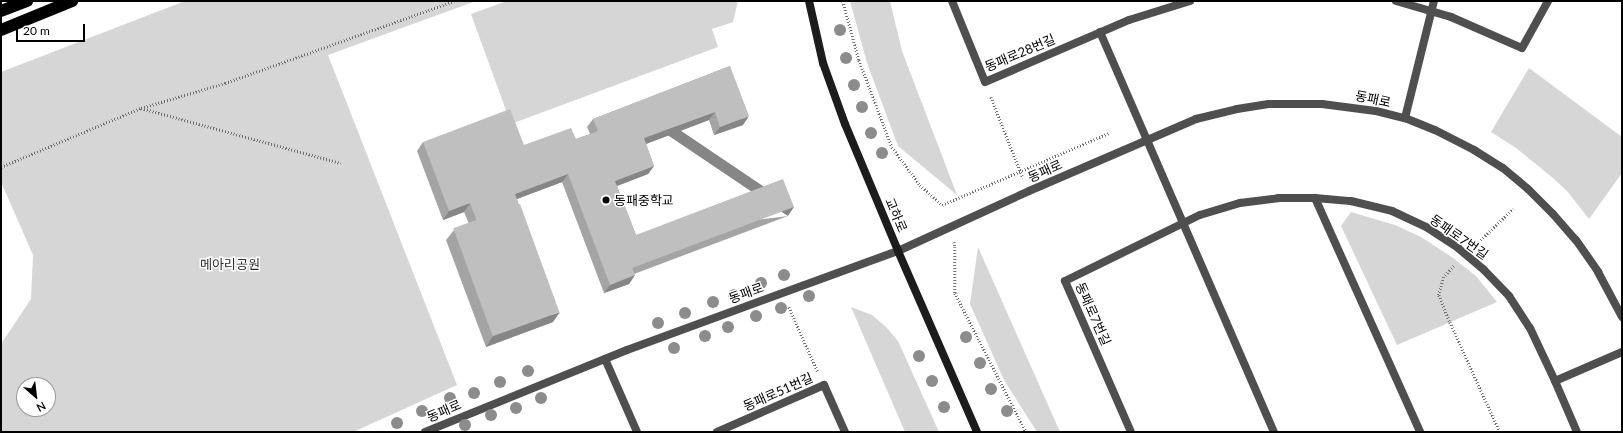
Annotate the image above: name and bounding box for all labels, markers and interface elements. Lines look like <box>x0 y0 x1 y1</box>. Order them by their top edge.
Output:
scale bar <box>18 16 87 42</box>
text: 20 m <box>23 23 50 38</box>
street label: 동패로28번길 <box>982 31 1058 75</box>
street label: 동패로 <box>1354 88 1392 110</box>
street label: 동패로 <box>1025 157 1065 185</box>
place label: 동패중학교 <box>614 192 674 208</box>
marker: 동패중학교 <box>601 195 611 205</box>
street label: 교하로 <box>882 195 910 235</box>
street label: 동패로7번길 <box>1427 211 1491 263</box>
park label: 메아리공원 <box>200 256 260 272</box>
street label: 동패로 <box>726 280 766 306</box>
street label: 동패로7번길 <box>1072 280 1114 348</box>
street label: 동패로51번길 <box>741 370 815 414</box>
north arrow <box>16 377 56 417</box>
street label: 동패로 <box>424 397 464 425</box>
text: N <box>35 399 48 415</box>

